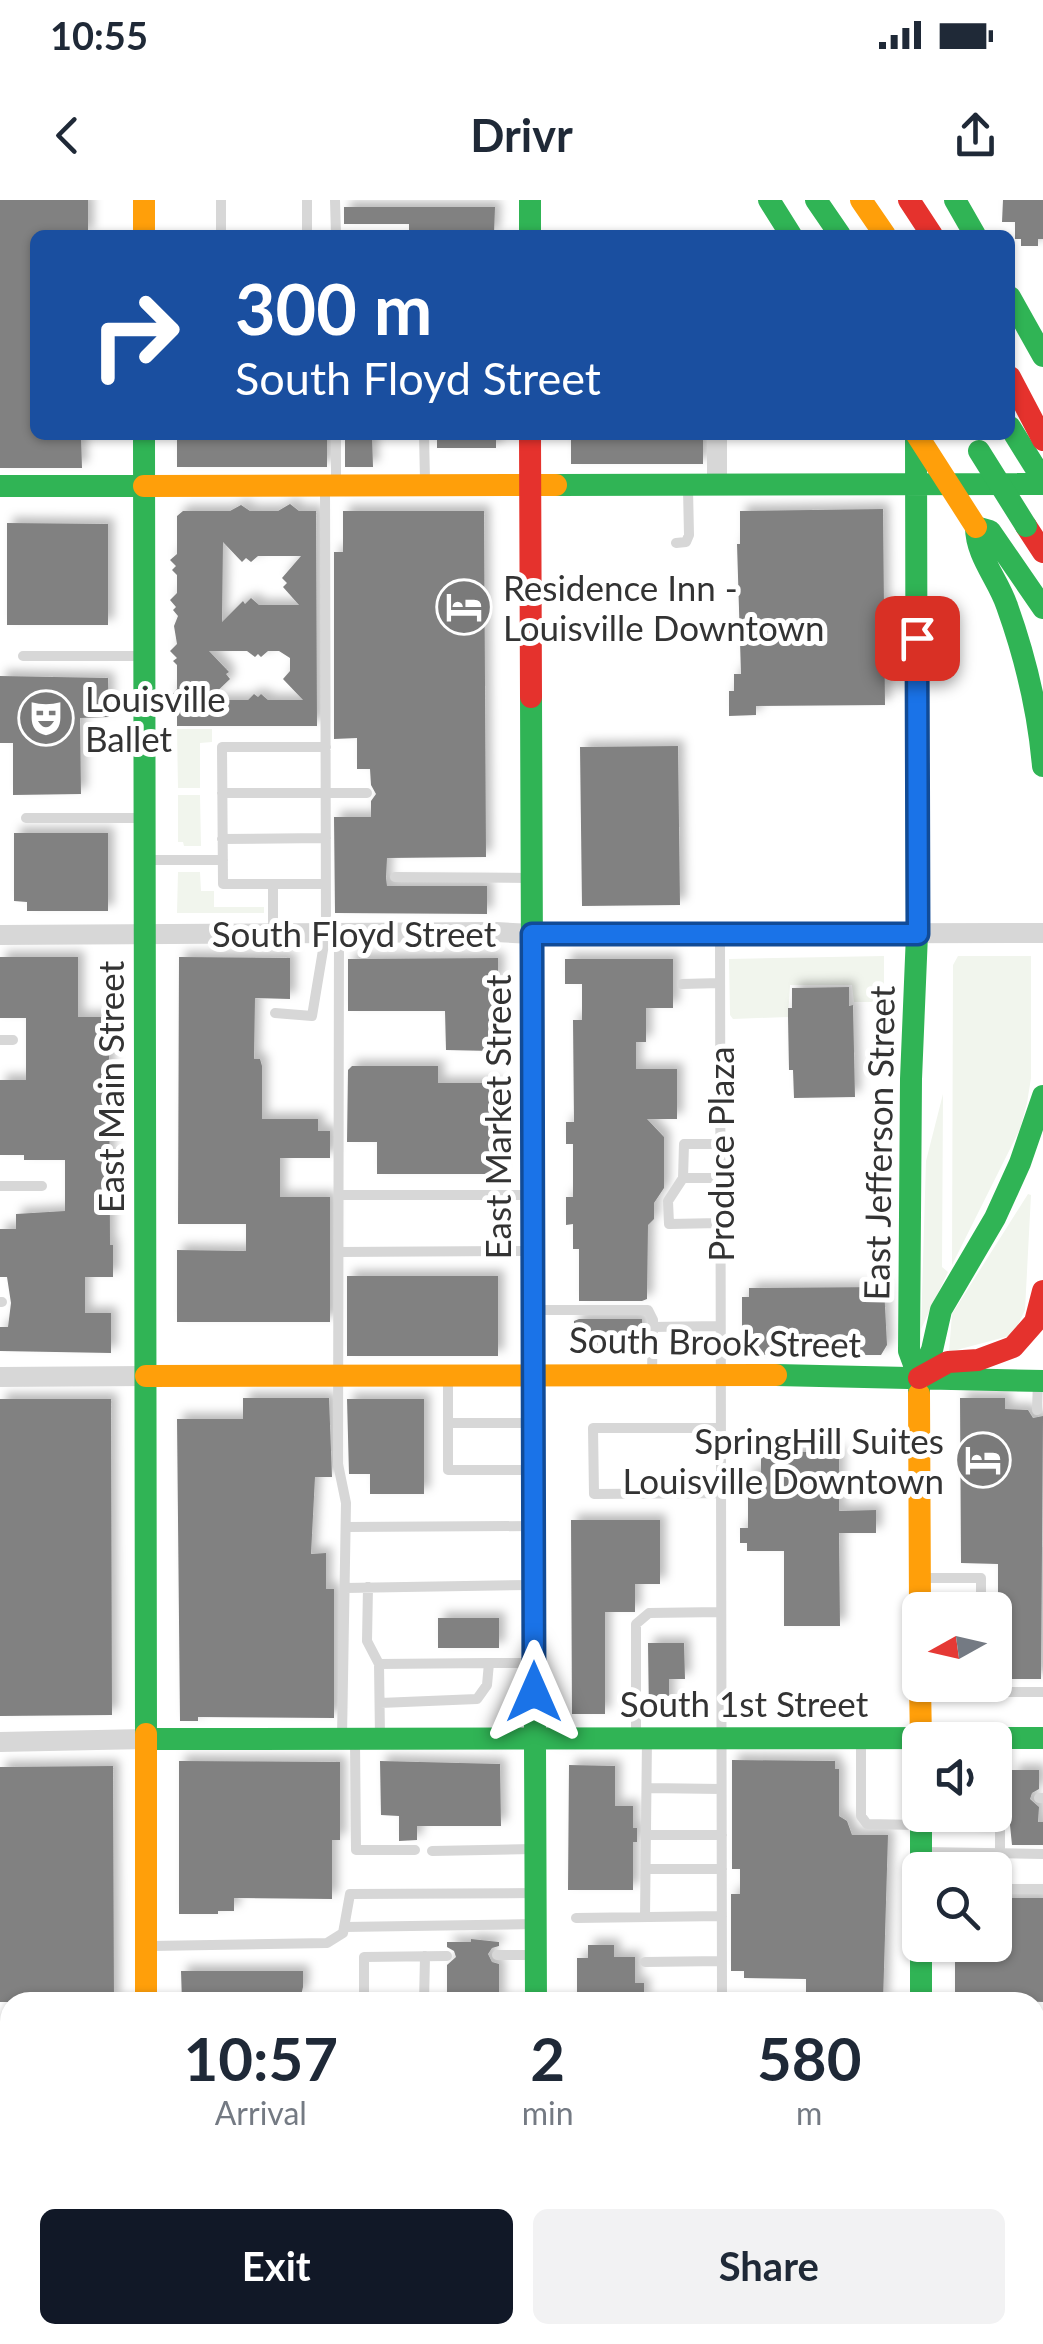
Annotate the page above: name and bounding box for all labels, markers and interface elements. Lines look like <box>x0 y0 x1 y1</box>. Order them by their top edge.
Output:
text: 10:55 <box>50 12 148 58</box>
icon: back <box>40 108 95 163</box>
text: Drivr <box>470 108 573 162</box>
icon: share <box>948 108 1003 163</box>
text: 300 m <box>235 266 432 350</box>
icon: right <box>70 270 200 400</box>
text: South Floyd Street <box>235 351 601 405</box>
place label: Residence Inn - Louisville Downtown <box>503 566 825 648</box>
hotel icon: Residence Inn - Louisville Downtown <box>434 577 494 637</box>
pin <box>875 596 960 681</box>
icon: arrive <box>890 611 945 666</box>
place label: Louisville Ballet <box>85 677 226 759</box>
theatre icon: Louisville Ballet <box>16 688 76 748</box>
street label: South Floyd Street <box>212 912 497 954</box>
street label: East Main Street <box>89 960 131 1213</box>
street label: East Market Street <box>476 974 518 1259</box>
street label: East Jefferson Street <box>854 985 902 1301</box>
street label: Produce Plaza <box>699 1046 741 1262</box>
street label: South Brook Street <box>569 1317 862 1365</box>
place label: SpringHill Suites Louisville Downtown <box>622 1419 944 1501</box>
hotel icon: SpringHill Suites Louisville Downtown <box>953 1430 1013 1490</box>
north arrow <box>902 1592 1012 1702</box>
map controls <box>902 1592 1012 1962</box>
position arrow <box>482 1640 586 1744</box>
street label: South 1st Street <box>620 1682 869 1724</box>
button: sound <box>902 1722 1012 1832</box>
button: search <box>902 1852 1012 1962</box>
text: 10:57 <box>184 2022 338 2094</box>
text: 2 <box>530 2022 565 2094</box>
text: 580 <box>757 2022 861 2094</box>
text: Arrival <box>215 2093 307 2132</box>
text: min <box>522 2093 574 2132</box>
text: m <box>796 2093 822 2132</box>
button: Exit <box>40 2209 513 2324</box>
button: Share <box>533 2209 1005 2324</box>

